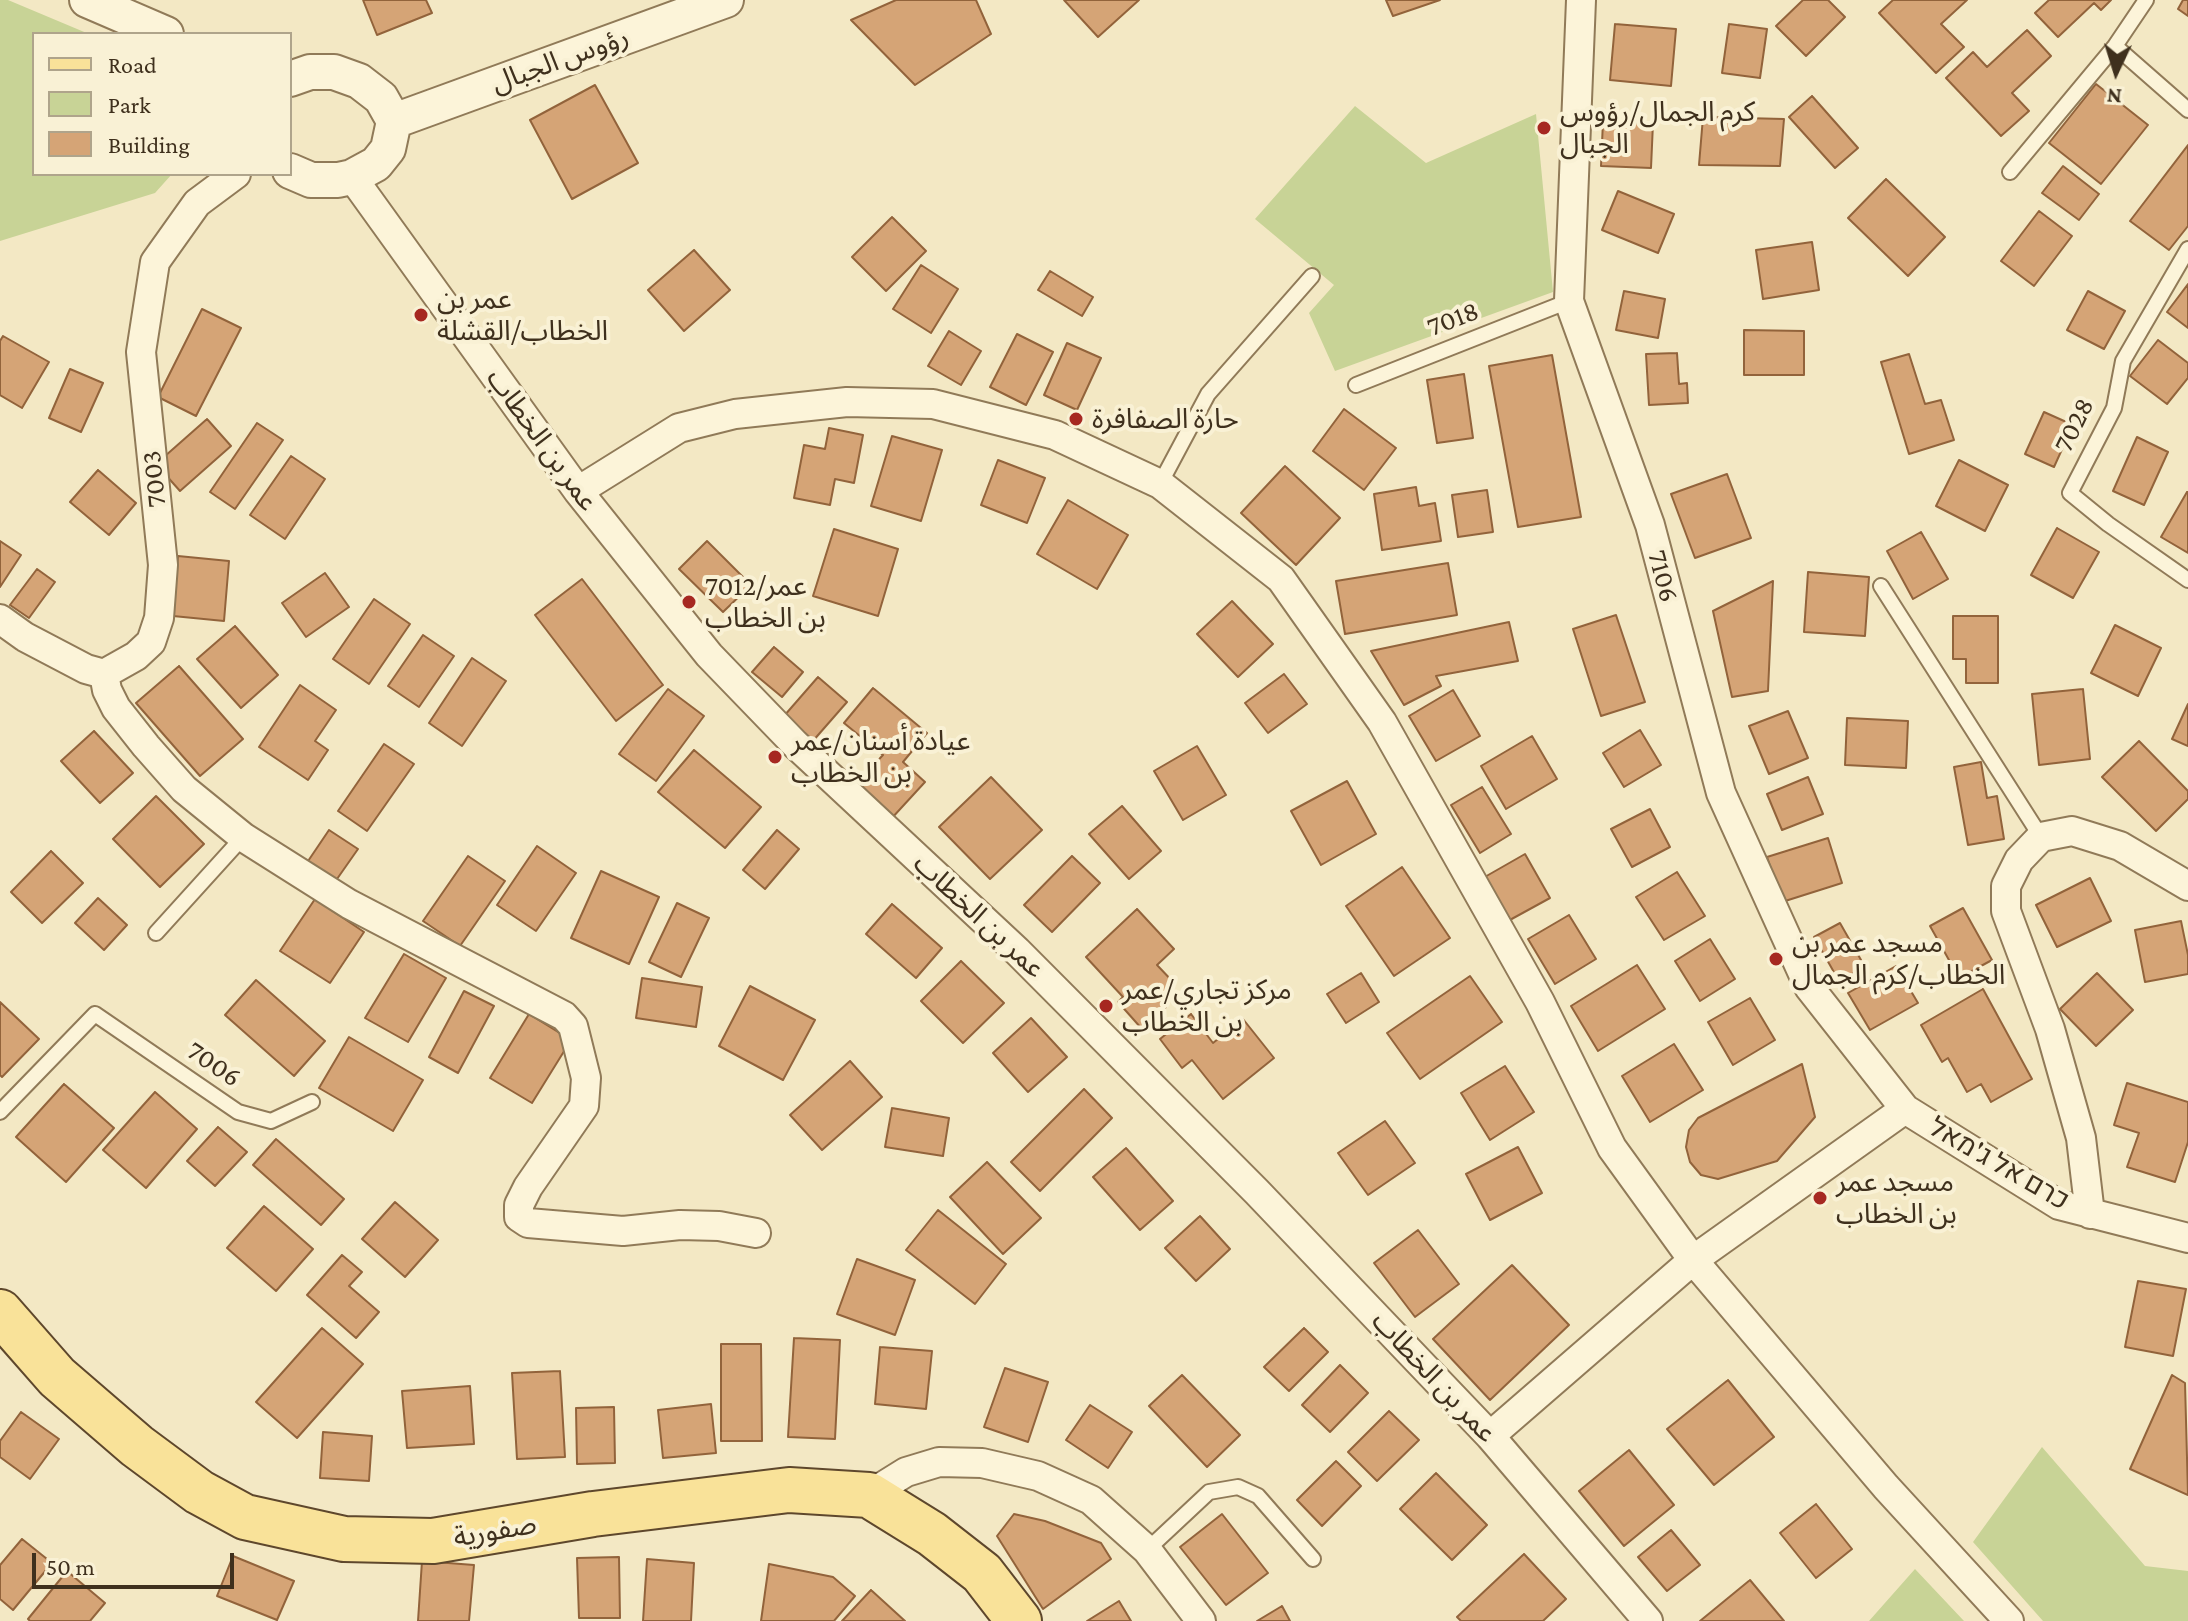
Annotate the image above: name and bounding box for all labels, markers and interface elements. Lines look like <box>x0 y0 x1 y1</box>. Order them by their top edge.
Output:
street label: رؤوس الجبال <box>487 20 633 100</box>
legend <box>32 32 292 176</box>
north arrow <box>2076 32 2156 112</box>
text: Road <box>108 51 157 78</box>
text: N <box>2106 83 2123 109</box>
text: Park <box>108 91 151 118</box>
place label: كرم الجمال/رؤوس الجبال <box>1560 95 1755 161</box>
marker: كرم الجمال/رؤوس الجبال <box>1535 119 1553 137</box>
text: Building <box>108 131 190 158</box>
place label: عمر بن الخطاب/القشلة <box>437 282 608 348</box>
street label: 7018 <box>1422 294 1484 344</box>
marker: عمر بن الخطاب/القشلة <box>412 306 430 324</box>
street label: عمر بن الخطاب <box>479 362 605 518</box>
street label: 7028 <box>2047 392 2101 458</box>
place label: حارة الصفافرة <box>1092 402 1239 436</box>
marker: حارة الصفافرة <box>1067 410 1085 428</box>
street label: 7003 <box>134 449 174 509</box>
street label: 7106 <box>1640 546 1686 606</box>
place label: 7012/عمر بن الخطاب <box>705 569 826 635</box>
marker: 7012/عمر بن الخطاب <box>680 593 698 611</box>
place label: عيادة أسنان/عمر بن الخطاب <box>791 724 970 790</box>
marker: عيادة أسنان/عمر بن الخطاب <box>766 748 784 766</box>
street label: عمر بن الخطاب <box>906 847 1052 985</box>
place label: مسجد عمر بن الخطاب/كرم الجمال <box>1792 926 2005 992</box>
marker: مسجد عمر بن الخطاب/كرم الجمال <box>1767 950 1785 968</box>
place label: مركز تجاري/عمر بن الخطاب <box>1122 973 1292 1039</box>
marker: مركز تجاري/عمر بن الخطاب <box>1097 997 1115 1015</box>
street label: 7006 <box>180 1034 248 1094</box>
street label: כרם אל ג'מאל <box>1923 1110 2075 1218</box>
place label: مسجد عمر بن الخطاب <box>1836 1165 1957 1231</box>
marker: مسجد عمر بن الخطاب <box>1811 1189 1829 1207</box>
street label: عمر بن الخطاب <box>1365 1304 1503 1450</box>
street label: صفورية <box>451 1507 539 1555</box>
scale bar <box>36 1537 238 1587</box>
text: 50 m <box>46 1553 95 1580</box>

